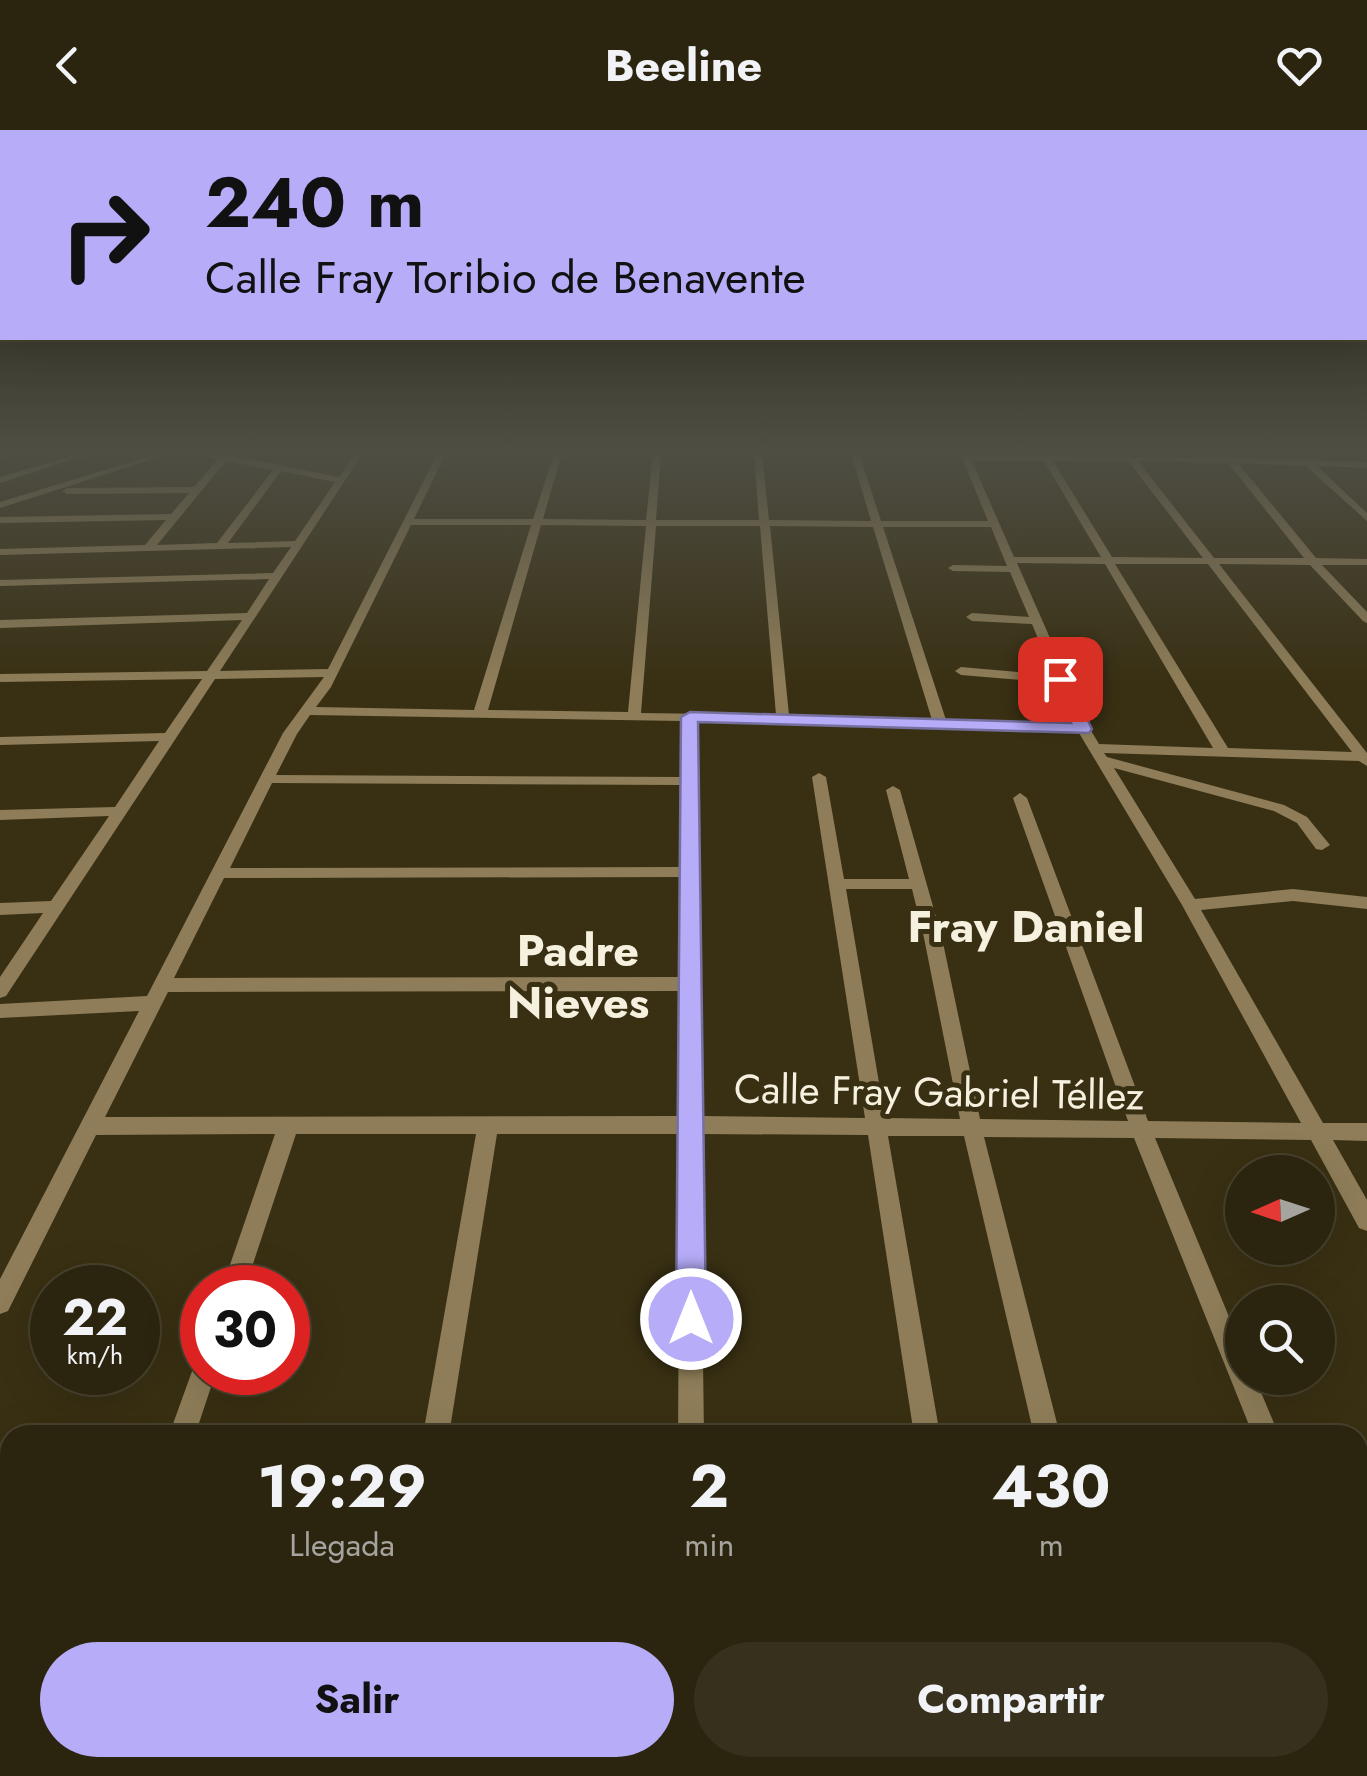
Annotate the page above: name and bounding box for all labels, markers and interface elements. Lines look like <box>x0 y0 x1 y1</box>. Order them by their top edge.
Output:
text: Beeline <box>605 33 762 98</box>
icon: back <box>40 38 95 93</box>
icon: heart <box>1272 38 1327 93</box>
text: 240 m <box>205 152 425 253</box>
icon: right <box>40 170 170 300</box>
text: Calle Fray Toribio de Benavente <box>205 245 806 310</box>
pin <box>1018 637 1103 722</box>
icon: arrive <box>1033 652 1088 707</box>
district label: Fray Daniel <box>908 894 1144 959</box>
district label: Padre Nieves <box>507 918 649 1035</box>
street label: Calle Fray Gabriel Téllez <box>733 1059 1145 1125</box>
north arrow <box>1225 1155 1335 1265</box>
map controls <box>1225 1155 1335 1395</box>
speed limit sign: 30 <box>180 1265 310 1395</box>
position arrow <box>639 1267 743 1371</box>
text: 22 <box>62 1281 128 1354</box>
button: search <box>1225 1285 1335 1395</box>
text: km/h <box>67 1337 123 1373</box>
text: 19:29 <box>257 1443 427 1530</box>
text: 2 <box>690 1443 729 1530</box>
text: 430 <box>992 1443 1111 1530</box>
text: Llegada <box>289 1522 395 1568</box>
text: min <box>684 1522 734 1568</box>
text: m <box>1039 1522 1064 1568</box>
button: Salir <box>40 1642 674 1757</box>
button: Compartir <box>694 1642 1328 1757</box>

